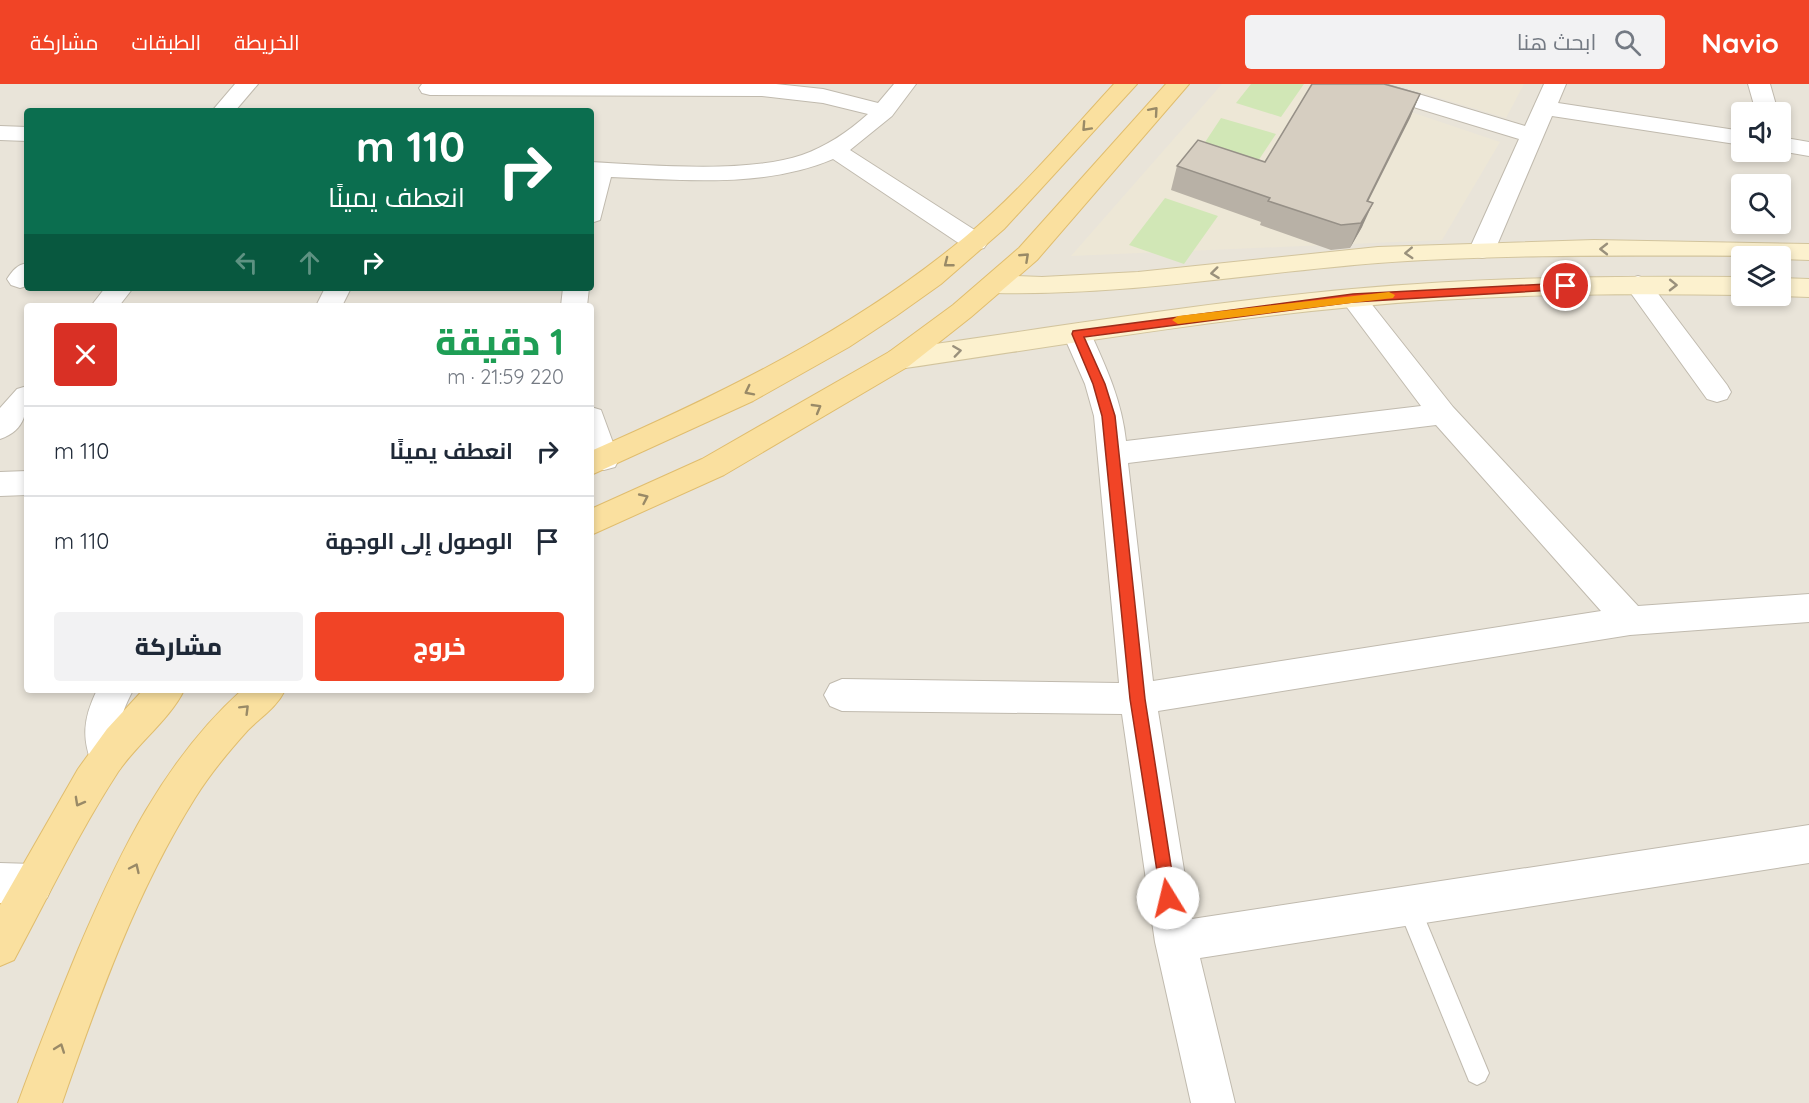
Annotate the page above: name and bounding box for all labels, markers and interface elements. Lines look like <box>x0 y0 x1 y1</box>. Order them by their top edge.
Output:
search box <box>1245 15 1665 69</box>
text: Navio <box>1701 25 1779 60</box>
icon: search <box>1611 26 1644 59</box>
text: ابحث هنا <box>1517 28 1596 56</box>
text: مشاركة <box>30 29 99 55</box>
text: الطبقات <box>132 29 201 55</box>
text: الخريطة <box>234 29 300 55</box>
map controls <box>1731 102 1791 306</box>
button: sound <box>1731 102 1791 162</box>
one-way arrow <box>1147 107 1158 118</box>
one-way arrow <box>1083 119 1094 130</box>
text: 110 m <box>356 120 465 173</box>
icon: right <box>486 132 564 210</box>
button: search <box>1731 174 1791 234</box>
text: انعطف يمينًا <box>328 180 465 214</box>
one-way arrow <box>1599 243 1608 255</box>
icon: left <box>230 246 263 279</box>
icon: ahead <box>293 246 326 279</box>
icon: right <box>356 246 389 279</box>
button: layers <box>1731 246 1791 306</box>
one-way arrow <box>1404 247 1413 260</box>
one-way arrow <box>1017 253 1028 264</box>
one-way arrow <box>943 256 954 267</box>
pin <box>1540 260 1591 311</box>
one-way arrow <box>1210 266 1219 279</box>
icon: arrive <box>1549 269 1582 302</box>
one-way arrow <box>1668 279 1677 291</box>
text: 1 دقيقة <box>435 319 564 364</box>
button: close <box>54 323 117 386</box>
one-way arrow <box>952 345 961 358</box>
text: 220 m · 21:59 <box>447 364 564 389</box>
one-way arrow <box>744 384 755 395</box>
one-way arrow <box>811 404 821 416</box>
icon: right <box>531 435 564 468</box>
text: 110 m <box>54 437 109 465</box>
text: انعطف يمينًا <box>390 437 513 465</box>
one-way arrow <box>638 494 649 506</box>
icon: arrive <box>531 525 564 558</box>
text: 110 m <box>54 527 109 555</box>
text: الوصول إلى الوجهة <box>325 527 513 555</box>
button: مشاركة <box>54 612 303 681</box>
button: خروج <box>315 612 564 681</box>
one-way arrow <box>238 706 249 717</box>
one-way arrow <box>75 796 86 806</box>
one-way arrow <box>127 864 139 875</box>
position arrow <box>1136 866 1200 930</box>
one-way arrow <box>53 1043 65 1054</box>

